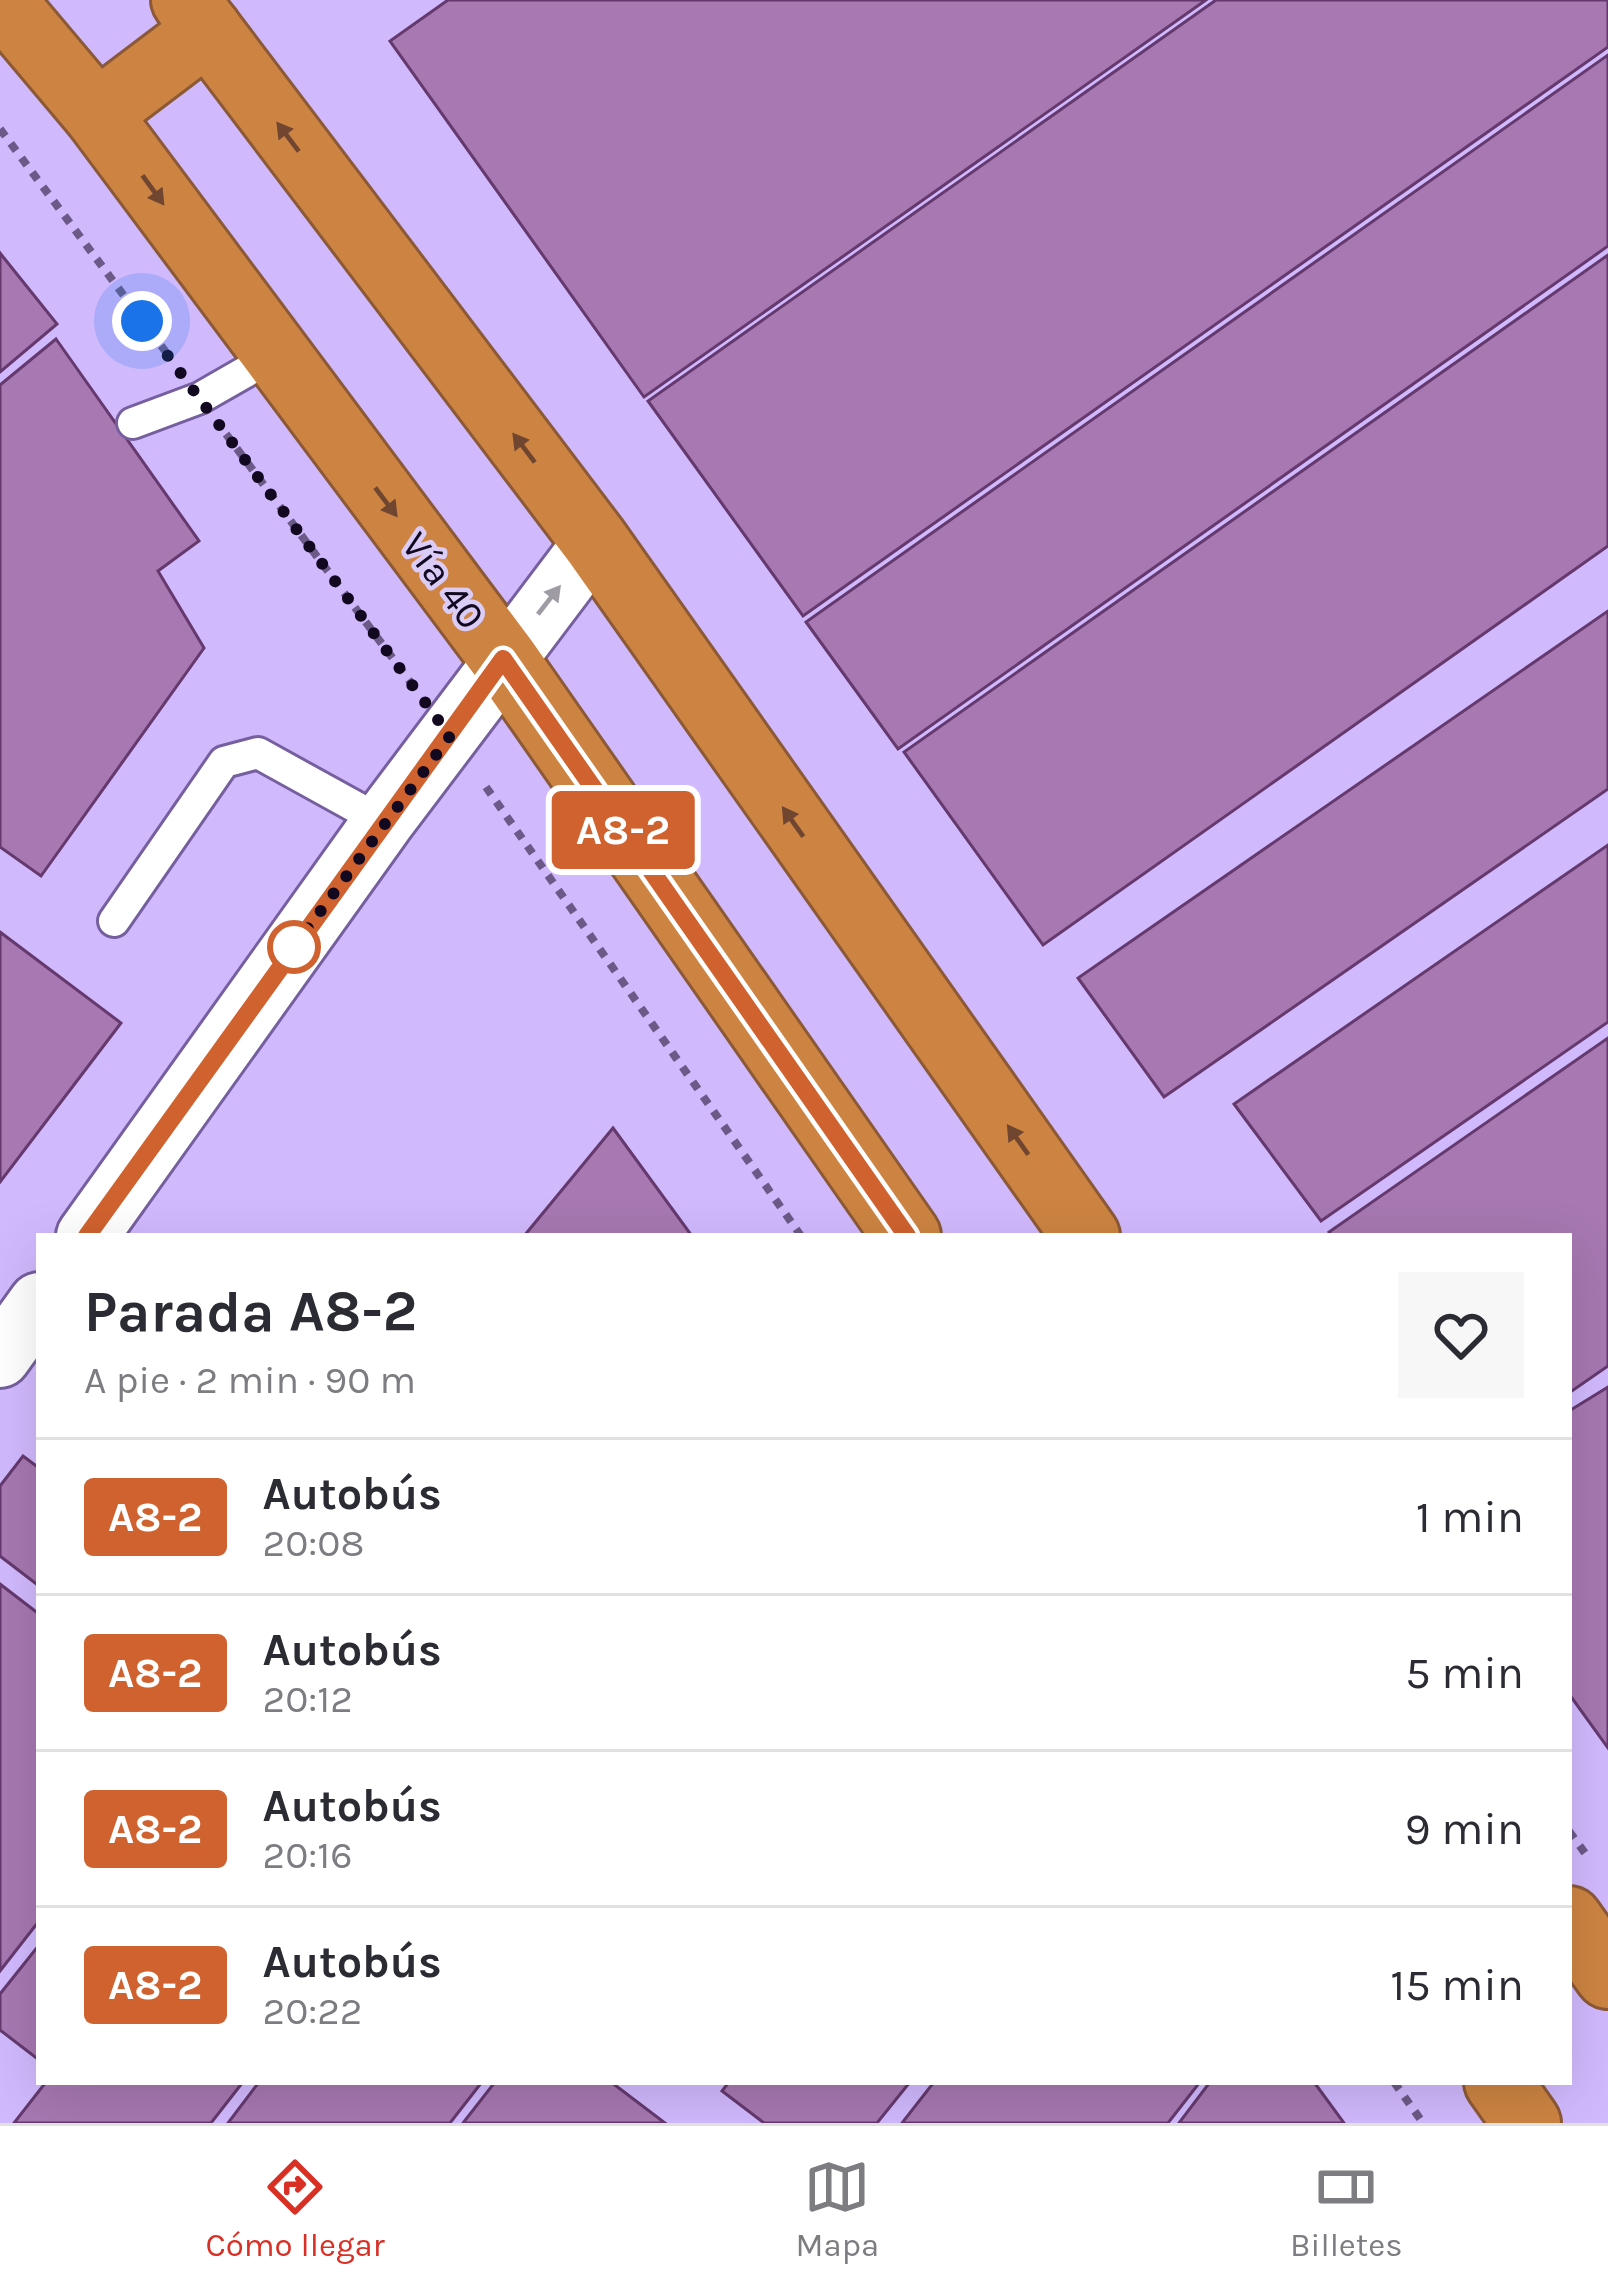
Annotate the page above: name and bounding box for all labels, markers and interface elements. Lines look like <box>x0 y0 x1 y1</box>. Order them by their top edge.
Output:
one-way arrow <box>277 122 301 153</box>
one-way arrow <box>140 174 164 205</box>
your location <box>112 291 172 351</box>
one-way arrow <box>512 432 537 464</box>
one-way arrow <box>373 486 397 518</box>
street label: Vía 40 <box>392 523 494 638</box>
one-way arrow <box>536 584 561 616</box>
line badge: A8-2 <box>539 791 707 869</box>
text: A8-2 <box>576 805 670 855</box>
one-way arrow <box>782 806 805 838</box>
unlabelled marker <box>269 922 319 972</box>
one-way arrow <box>1007 1124 1030 1157</box>
button: heart <box>1398 1272 1524 1398</box>
text: Parada A8-2 <box>84 1279 417 1345</box>
text: A pie · 2 min · 90 m <box>84 1357 416 1403</box>
text: Autobús <box>263 1468 442 1520</box>
text: 1 min <box>1416 1491 1524 1543</box>
text: A8-2 <box>108 1492 203 1542</box>
text: 20:08 <box>263 1520 364 1566</box>
text: Autobús <box>263 1624 442 1676</box>
text: 5 min <box>1405 1647 1524 1699</box>
text: A8-2 <box>108 1648 203 1698</box>
text: 20:12 <box>263 1676 353 1722</box>
text: Autobús <box>263 1780 442 1832</box>
text: 9 min <box>1405 1803 1524 1855</box>
text: A8-2 <box>108 1804 203 1854</box>
text: 20:16 <box>263 1832 353 1878</box>
text: Autobús <box>263 1936 442 1988</box>
text: 15 min <box>1390 1959 1524 2011</box>
text: A8-2 <box>108 1960 203 2010</box>
text: 20:22 <box>263 1988 362 2034</box>
tab: Cómo llegar <box>205 2154 385 2264</box>
tab: Mapa <box>796 2154 879 2264</box>
tab: Billetes <box>1290 2154 1403 2264</box>

